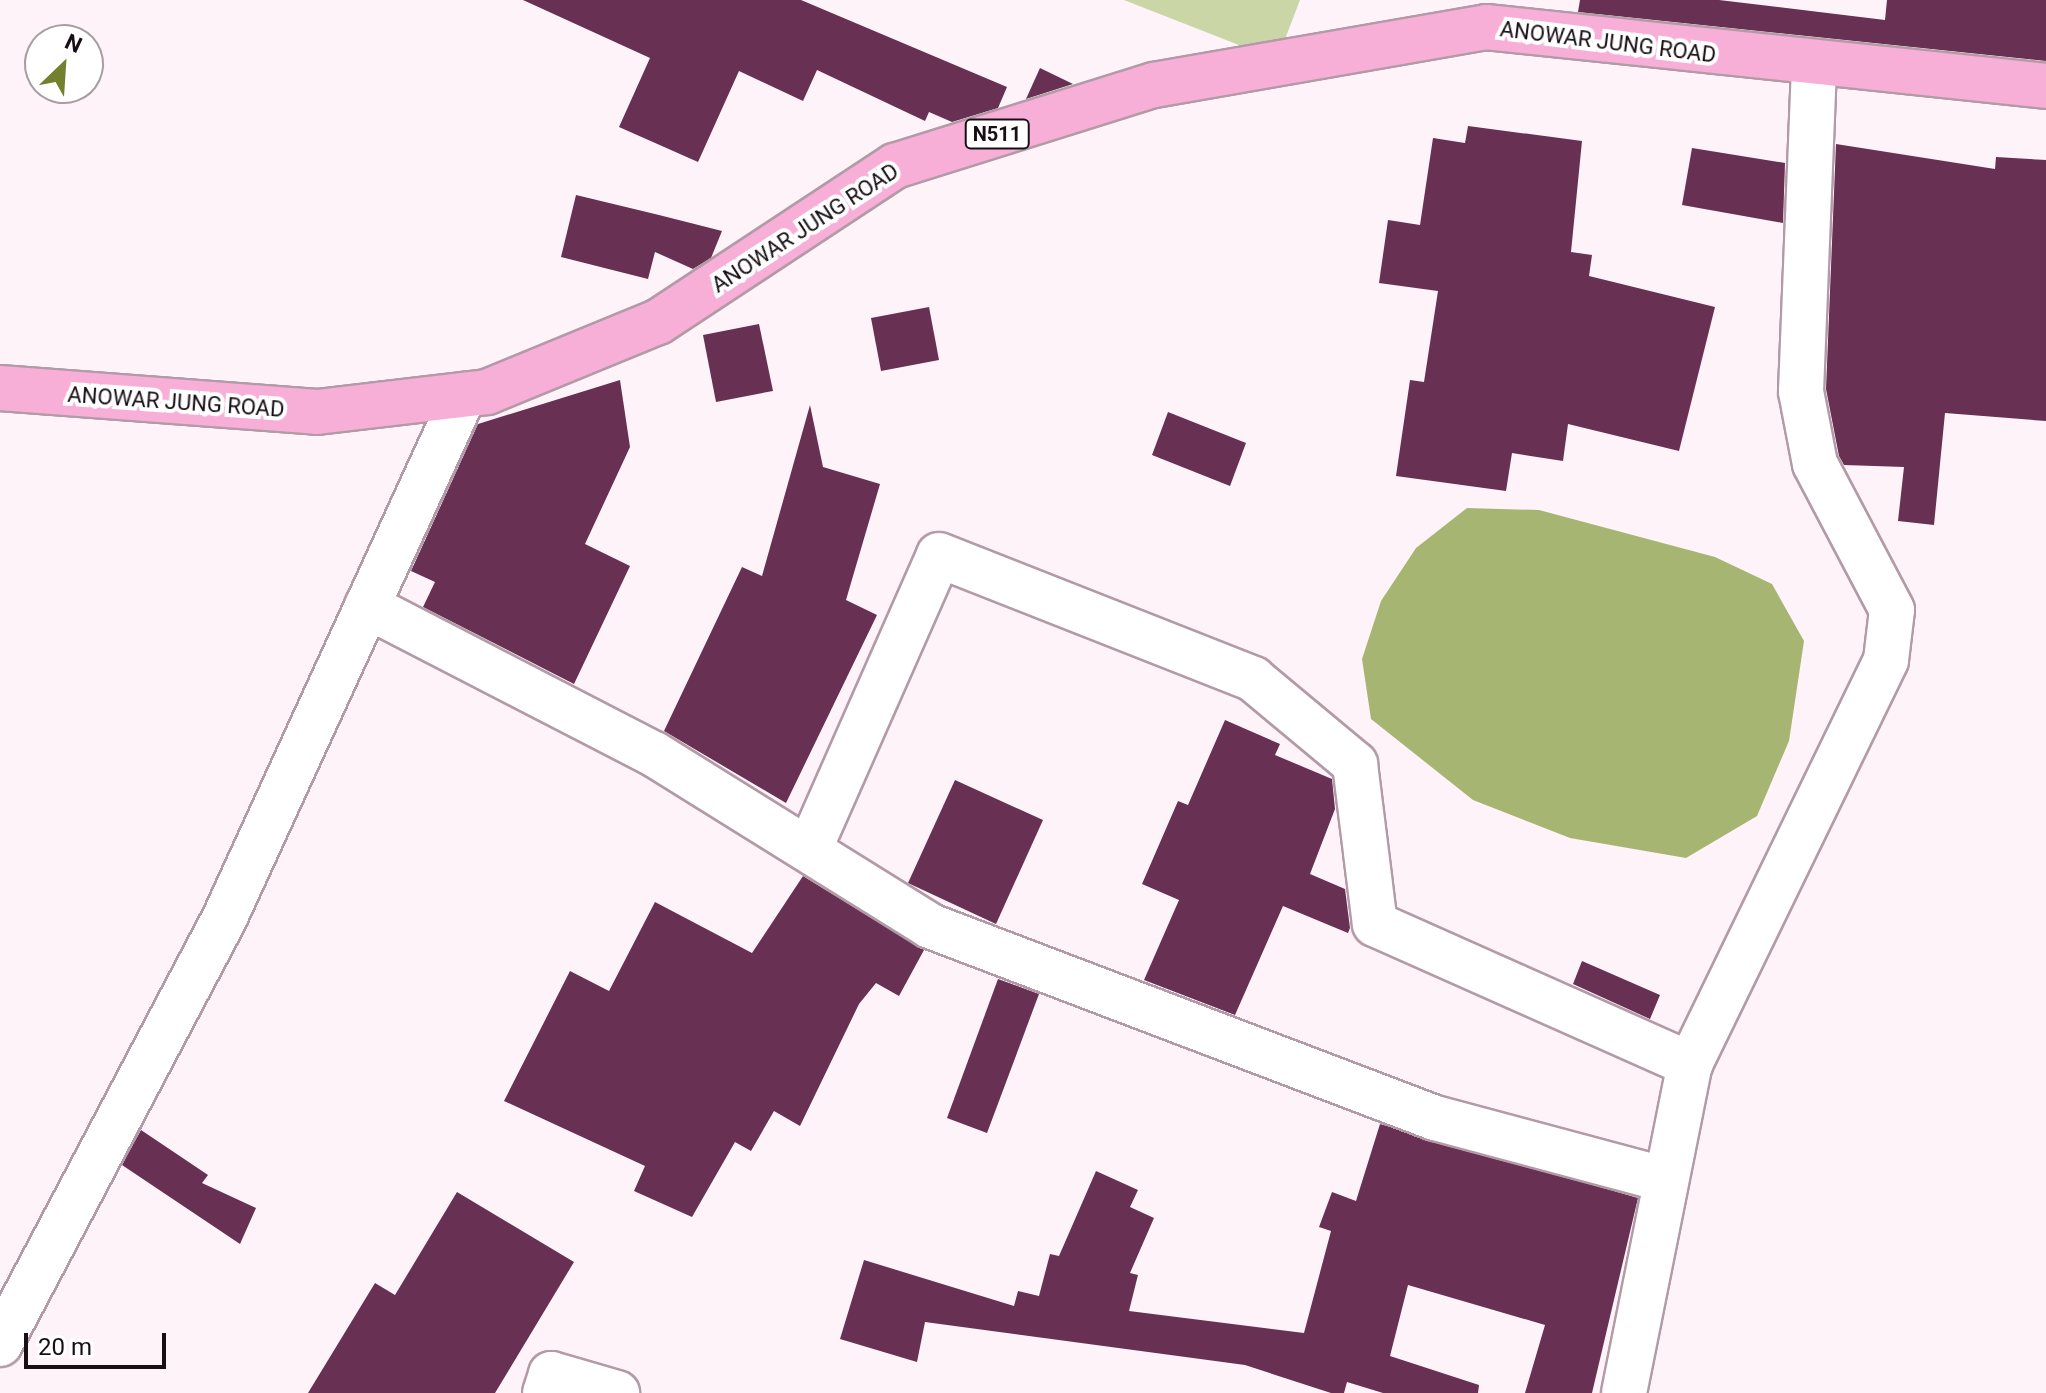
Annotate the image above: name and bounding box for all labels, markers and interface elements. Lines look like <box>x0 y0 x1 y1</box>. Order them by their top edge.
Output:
street label: ANOWAR JUNG ROAD <box>1499 16 1717 68</box>
north arrow <box>24 24 104 104</box>
text: N <box>61 29 86 58</box>
road number: N511 <box>963 118 1031 150</box>
street label: ANOWAR JUNG ROAD <box>707 158 903 298</box>
street label: ANOWAR JUNG ROAD <box>67 381 285 423</box>
scale bar <box>28 1317 170 1367</box>
text: 20 m <box>38 1333 92 1361</box>

